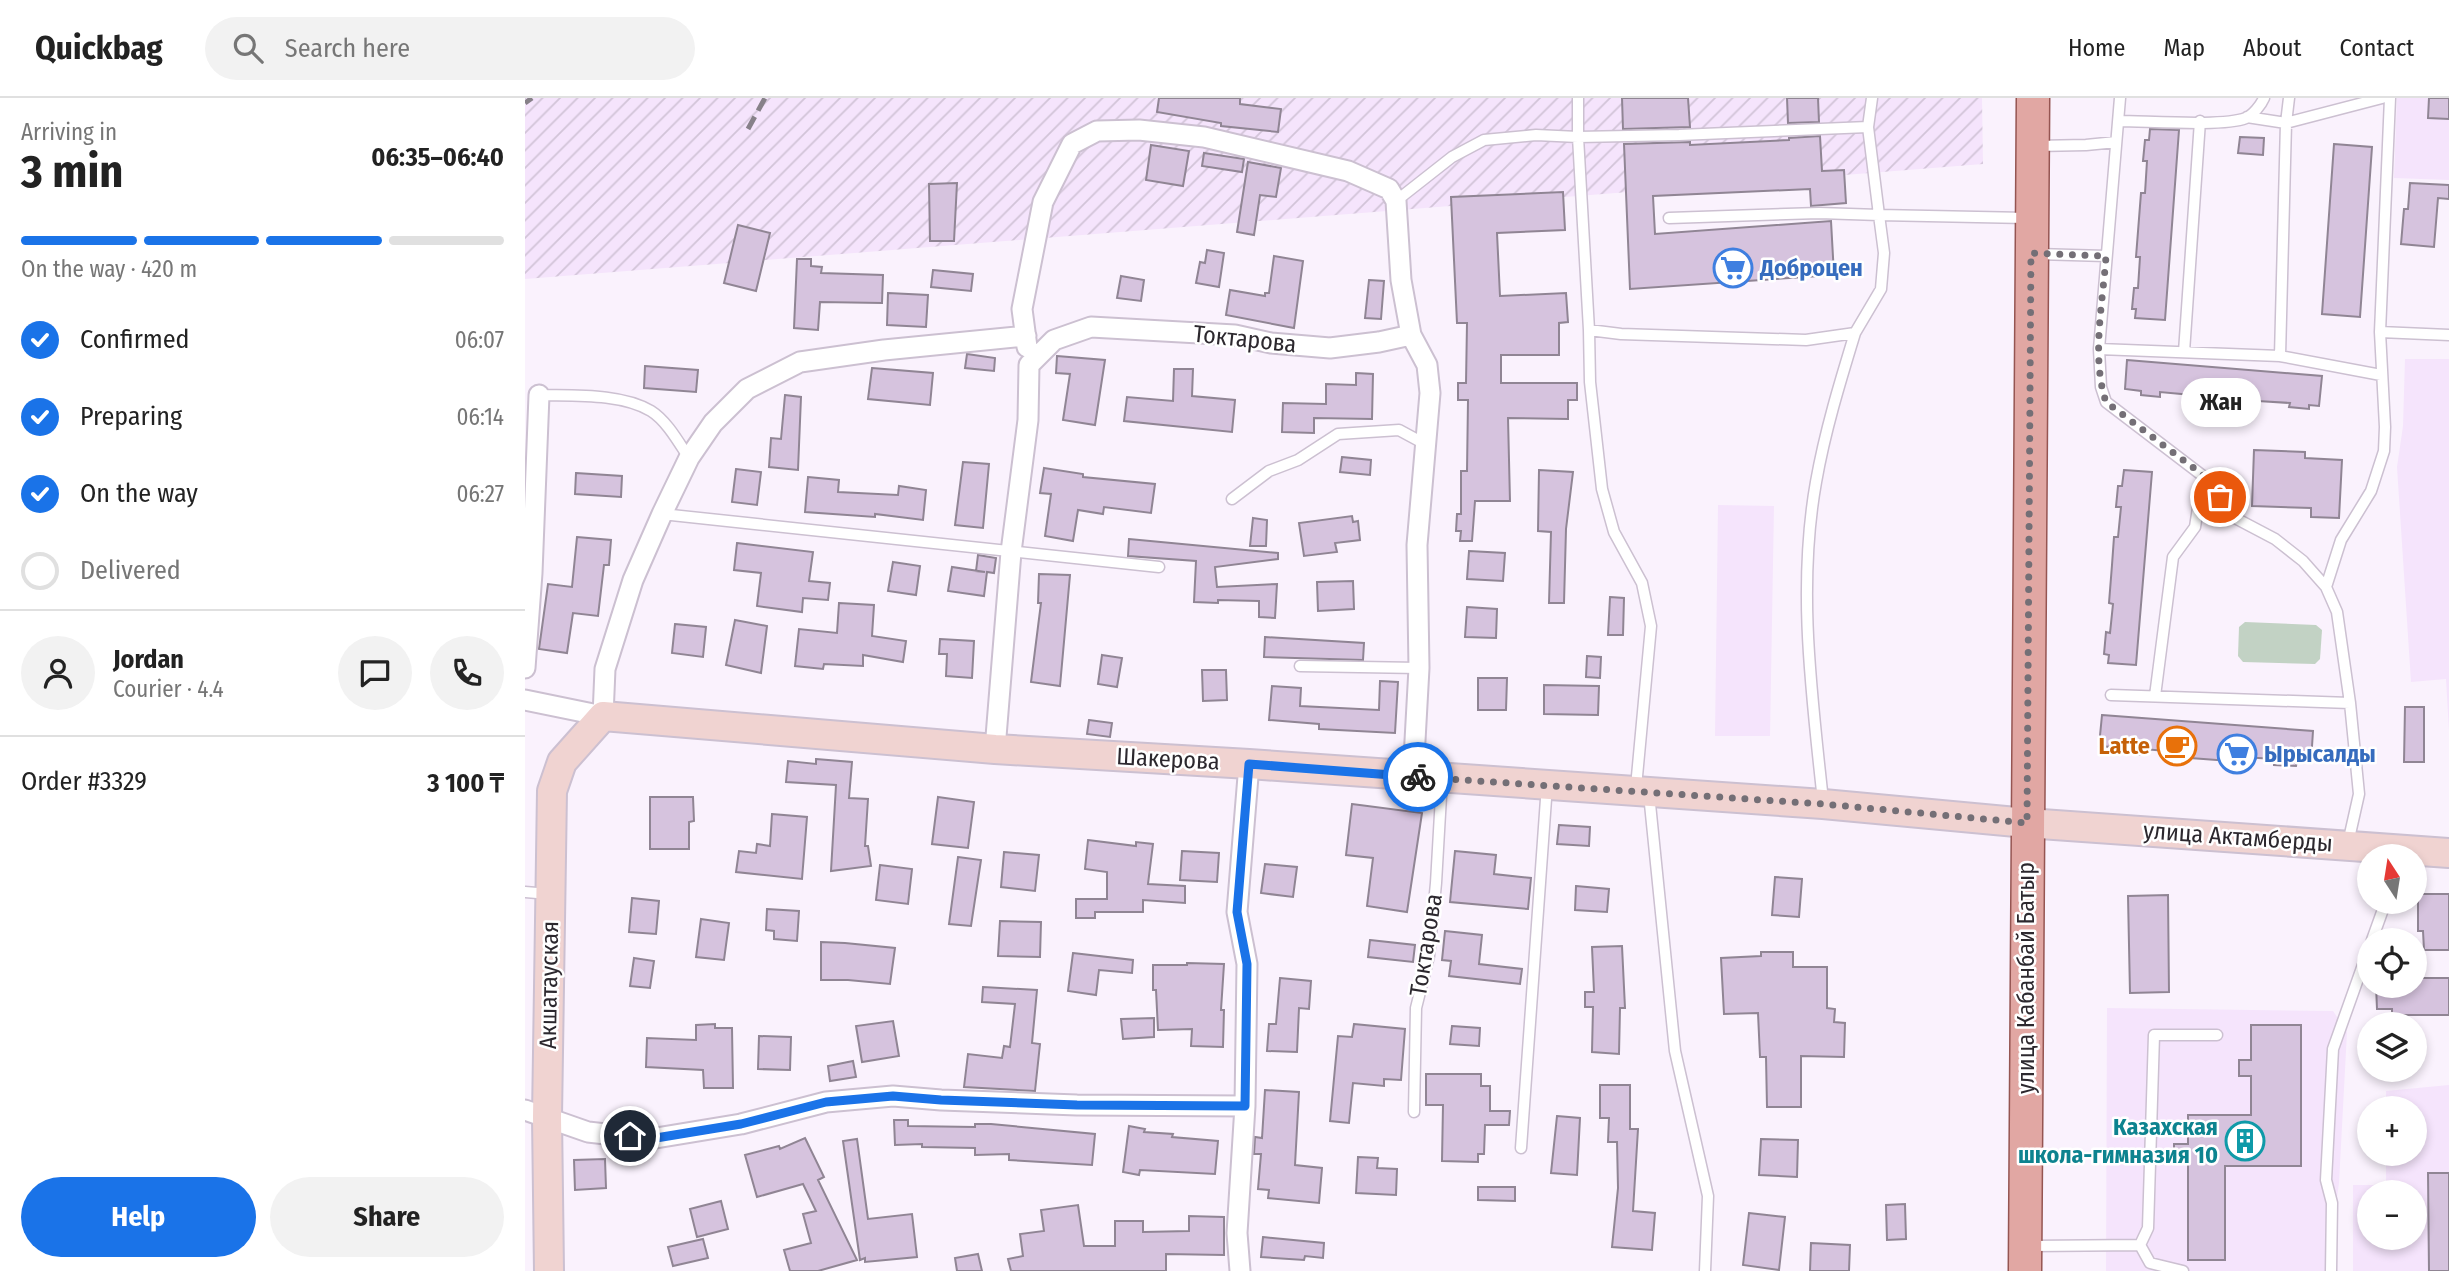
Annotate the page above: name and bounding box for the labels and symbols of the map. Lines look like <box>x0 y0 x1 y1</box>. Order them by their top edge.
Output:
supermarket icon: Доброцен <box>1712 247 1754 289</box>
place label: Доброцен <box>1759 254 1863 282</box>
street label: Токтарова <box>1192 320 1298 358</box>
callout: Жан <box>2180 378 2260 427</box>
pin <box>2190 467 2250 527</box>
cafe icon: Latte <box>2156 725 2198 767</box>
place label: Latte <box>2098 732 2150 760</box>
supermarket icon: Ырысалды <box>2216 733 2258 775</box>
place label: Ырысалды <box>2264 740 2376 768</box>
street label: Шакерова <box>1116 742 1220 776</box>
courier <box>1383 742 1453 812</box>
street label: улица Актамберды <box>2142 816 2334 858</box>
north arrow <box>2357 844 2427 914</box>
street label: улица Кабанбай Батыр <box>2012 862 2040 1094</box>
street label: Токтарова <box>1404 892 1448 998</box>
street label: Акшатауская <box>534 921 564 1049</box>
pin <box>600 1106 660 1166</box>
place label: Казахская школа-гимназия 10 <box>2018 1113 2218 1169</box>
building icon: Казахская школа-гимназия 10 <box>2224 1120 2266 1162</box>

